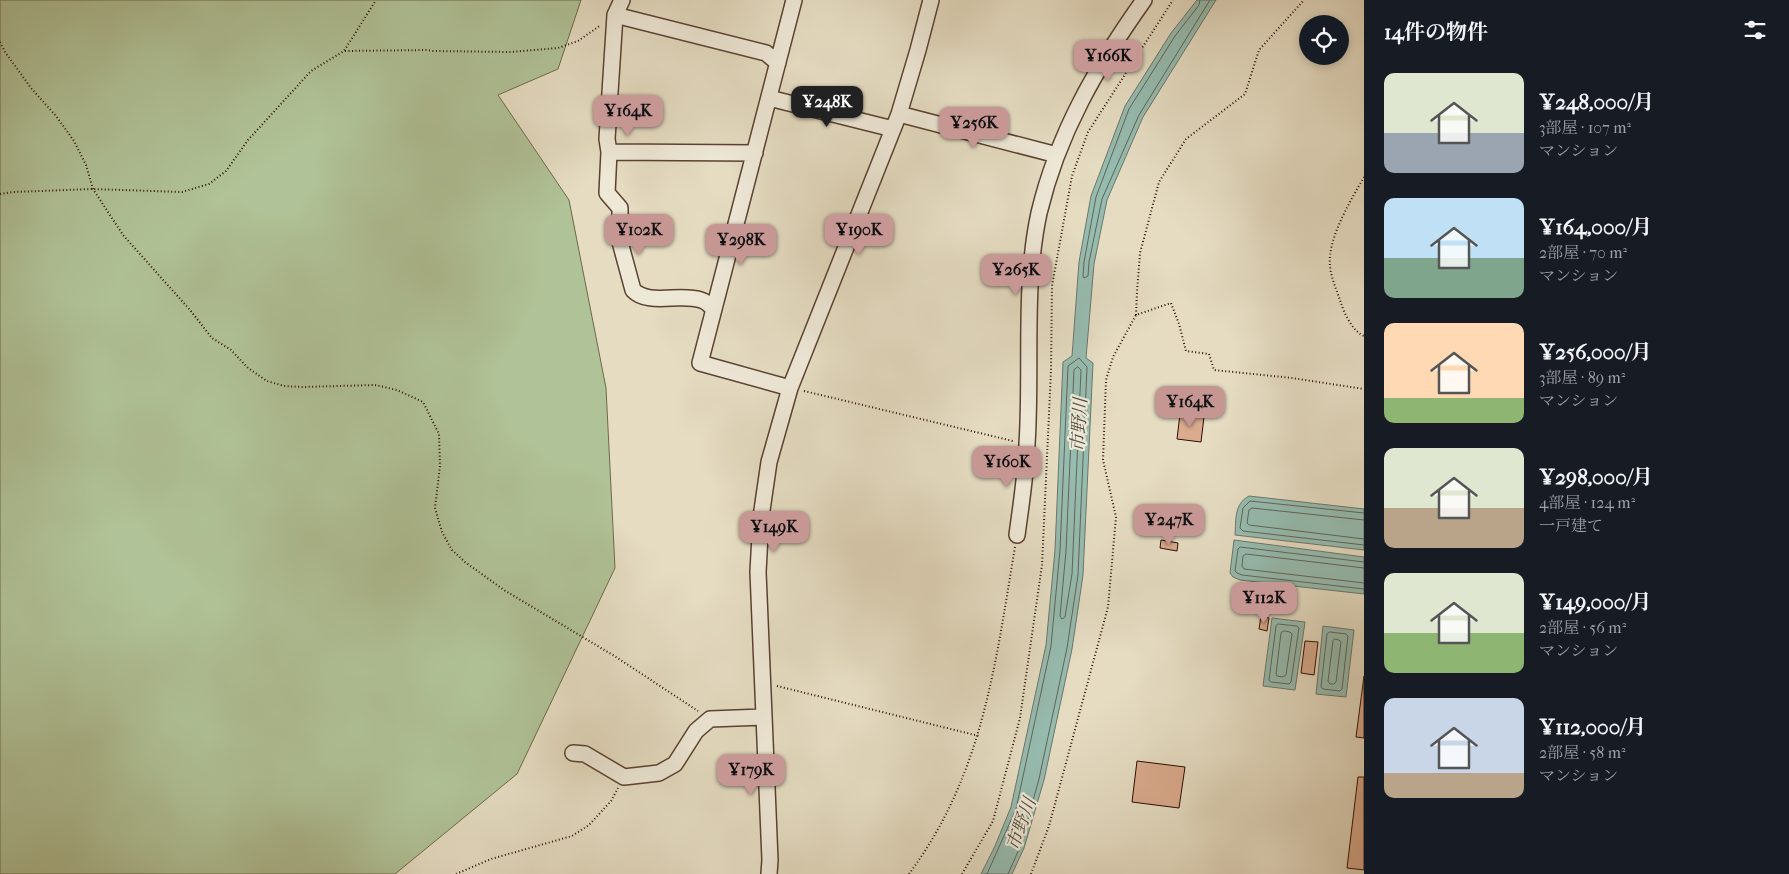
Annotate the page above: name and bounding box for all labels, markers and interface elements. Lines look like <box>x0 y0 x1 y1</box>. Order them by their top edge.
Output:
map controls <box>1299 15 1349 65</box>
button: locate <box>1299 15 1349 65</box>
icon: filters <box>1741 16 1769 44</box>
text: 14件の物件 <box>1384 20 1488 44</box>
pin: ¥166K <box>1073 39 1143 82</box>
text: ¥166K <box>1084 46 1132 65</box>
pin: ¥248K <box>792 86 862 128</box>
text: ¥248,000/月 <box>1539 90 1654 114</box>
text: ¥248K <box>802 92 852 111</box>
icon: home <box>1424 93 1484 153</box>
pin: ¥164K <box>593 94 663 137</box>
text: ¥164K <box>604 101 652 120</box>
pin: ¥256K <box>939 106 1009 149</box>
text: ¥256K <box>950 113 998 132</box>
text: 3部屋 · 107 m² <box>1539 118 1631 137</box>
text: マンション <box>1539 141 1618 160</box>
pin: ¥102K <box>604 214 674 256</box>
pin: ¥190K <box>824 214 894 256</box>
text: ¥164,000/月 <box>1539 215 1652 239</box>
icon: home <box>1424 218 1484 278</box>
text: ¥102K <box>616 220 662 239</box>
text: ¥190K <box>836 220 883 239</box>
pin: ¥298K <box>706 224 776 266</box>
text: ¥298K <box>717 230 765 249</box>
text: 2部屋 · 70 m² <box>1539 243 1627 262</box>
pin: ¥265K <box>981 254 1051 296</box>
text: ¥265K <box>992 260 1040 279</box>
text: マンション <box>1539 266 1618 285</box>
text: ¥256,000/月 <box>1539 340 1652 364</box>
icon: home <box>1424 343 1484 403</box>
text: 3部屋 · 89 m² <box>1539 368 1625 387</box>
pin: ¥164K <box>1155 386 1225 428</box>
text: マンション <box>1539 391 1618 410</box>
text: ¥164K <box>1166 392 1214 411</box>
water label: 市野川 <box>1068 396 1092 453</box>
pin: ¥160K <box>972 446 1042 488</box>
text: ¥160K <box>983 452 1031 471</box>
text: ¥298,000/月 <box>1539 465 1653 489</box>
icon: home <box>1424 468 1484 528</box>
text: 4部屋 · 124 m² <box>1539 493 1635 512</box>
pin: ¥247K <box>1134 504 1204 546</box>
pin: ¥149K <box>739 510 809 553</box>
text: ¥247K <box>1144 510 1194 529</box>
text: 一戸建て <box>1539 516 1603 535</box>
text: ¥149K <box>750 517 798 536</box>
pin: ¥112K <box>1229 582 1299 624</box>
text: ¥112K <box>1242 588 1286 607</box>
text: ¥149,000/月 <box>1539 590 1651 614</box>
icon: home <box>1424 593 1484 653</box>
text: 2部屋 · 56 m² <box>1539 618 1626 637</box>
text: マンション <box>1539 641 1618 660</box>
text: ¥112,000/月 <box>1539 715 1646 739</box>
icon: home <box>1424 718 1484 778</box>
text: 2部屋 · 58 m² <box>1539 743 1626 762</box>
pin: ¥179K <box>716 754 786 796</box>
text: ¥179K <box>728 760 774 779</box>
text: マンション <box>1539 766 1618 785</box>
water label: 市野川 <box>1002 793 1041 853</box>

